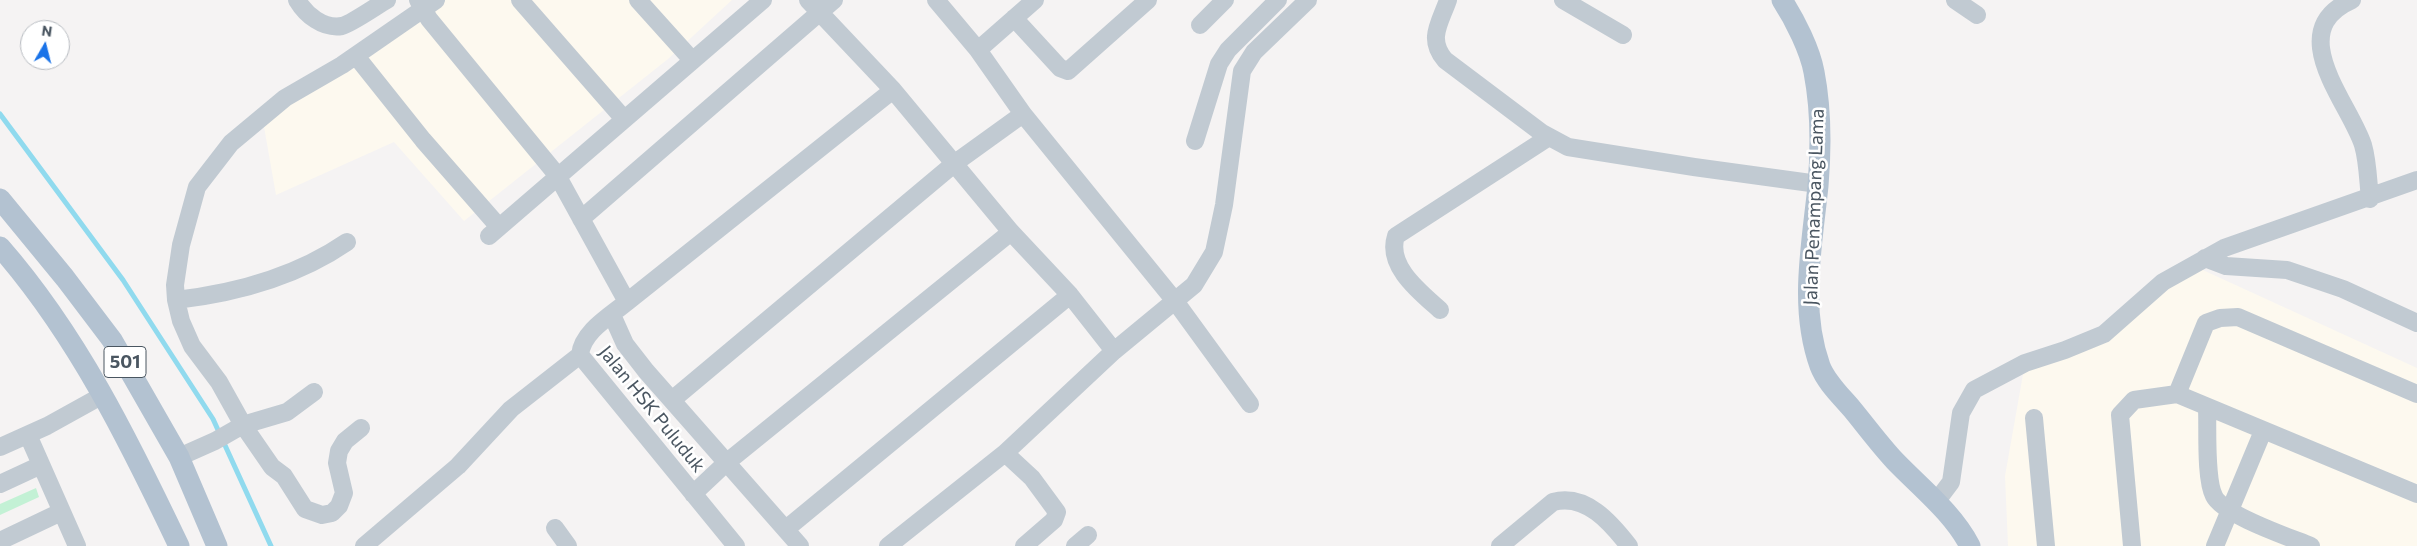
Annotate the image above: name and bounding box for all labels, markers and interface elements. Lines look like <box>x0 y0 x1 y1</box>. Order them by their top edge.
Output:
north arrow <box>20 20 70 70</box>
text: N <box>41 21 53 40</box>
street label: Jalan Penampang Lama <box>1799 108 1829 306</box>
street label: Jalan HSK Puluduk <box>594 341 710 477</box>
road number: 501 <box>104 347 146 378</box>

